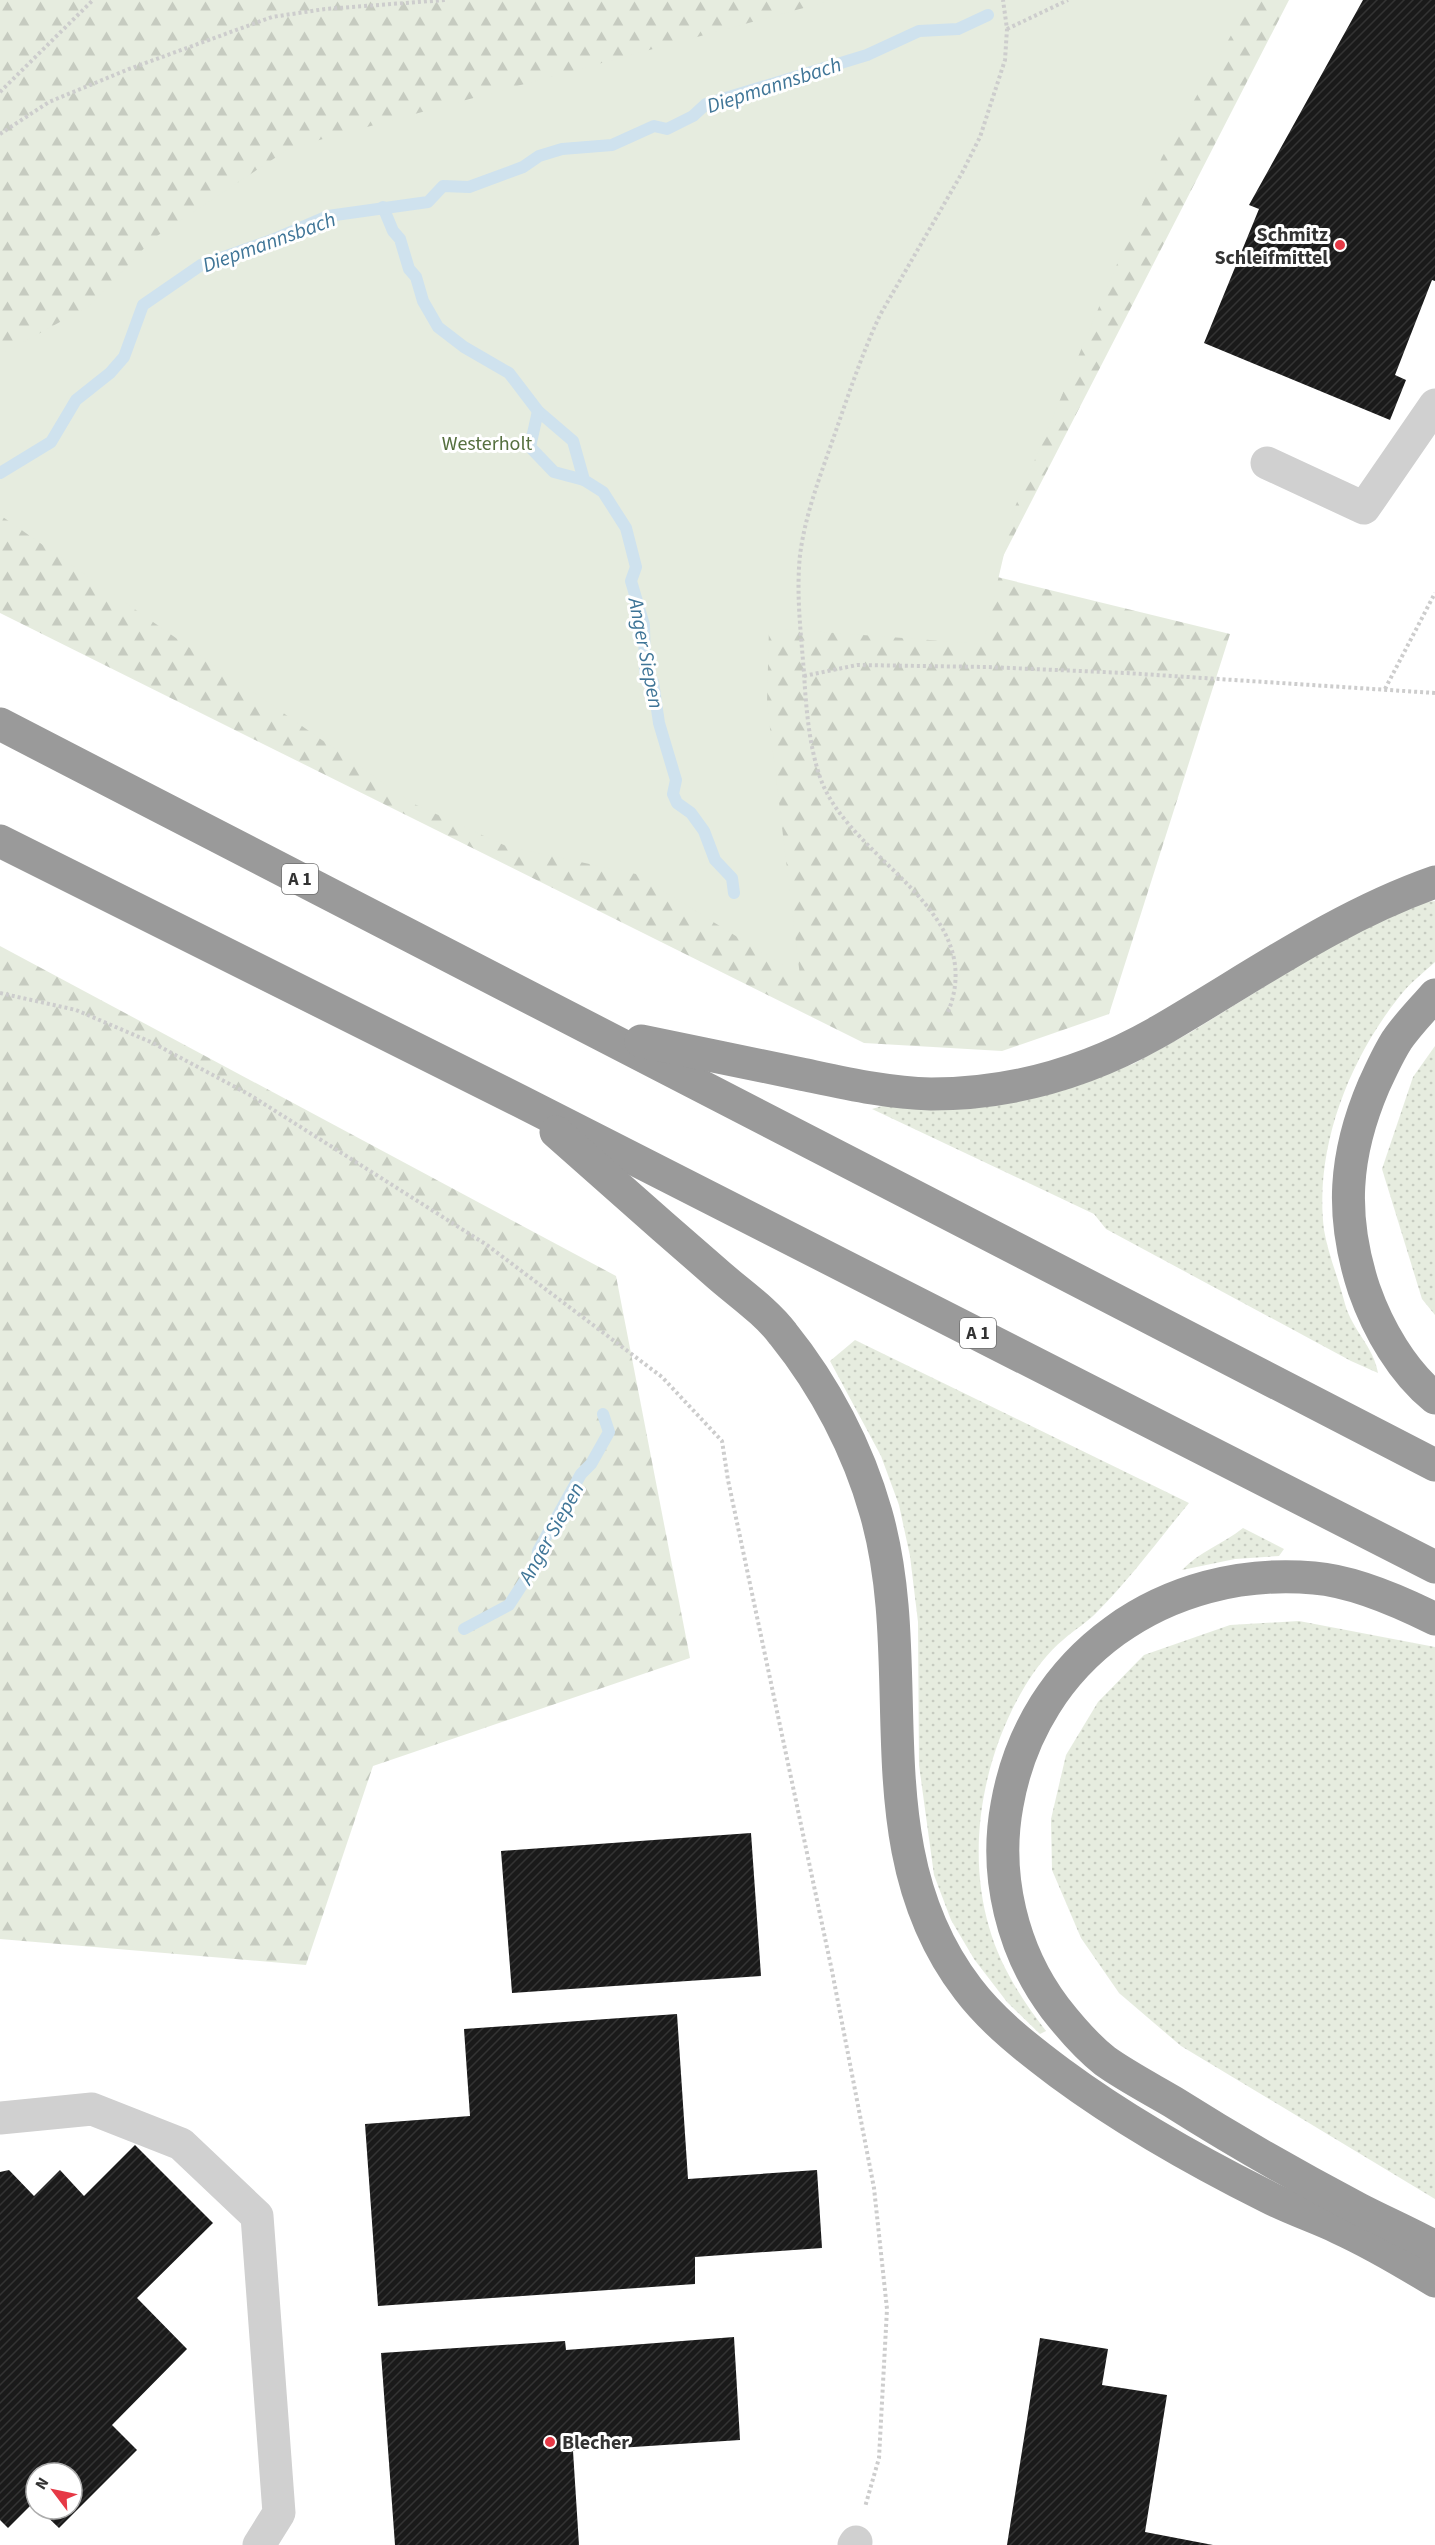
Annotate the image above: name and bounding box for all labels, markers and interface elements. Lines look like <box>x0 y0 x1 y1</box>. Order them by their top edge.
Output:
water label: Diepmannsbach <box>703 49 845 121</box>
water label: Diepmannsbach <box>198 204 340 280</box>
place label: Schmitz Schleifmittel <box>1214 221 1328 272</box>
marker: Schmitz Schleifmittel <box>1333 238 1347 252</box>
park label: Westerholt <box>442 430 533 458</box>
water label: Anger Siepen <box>620 593 671 711</box>
road number: A 1 <box>282 864 318 894</box>
road number: A 1 <box>960 1318 996 1348</box>
water label: Anger Siepen <box>510 1477 591 1591</box>
place label: Blecher <box>562 2429 629 2457</box>
marker: Blecher <box>543 2435 557 2449</box>
north arrow <box>24 2461 84 2521</box>
text: N <box>30 2473 54 2494</box>

